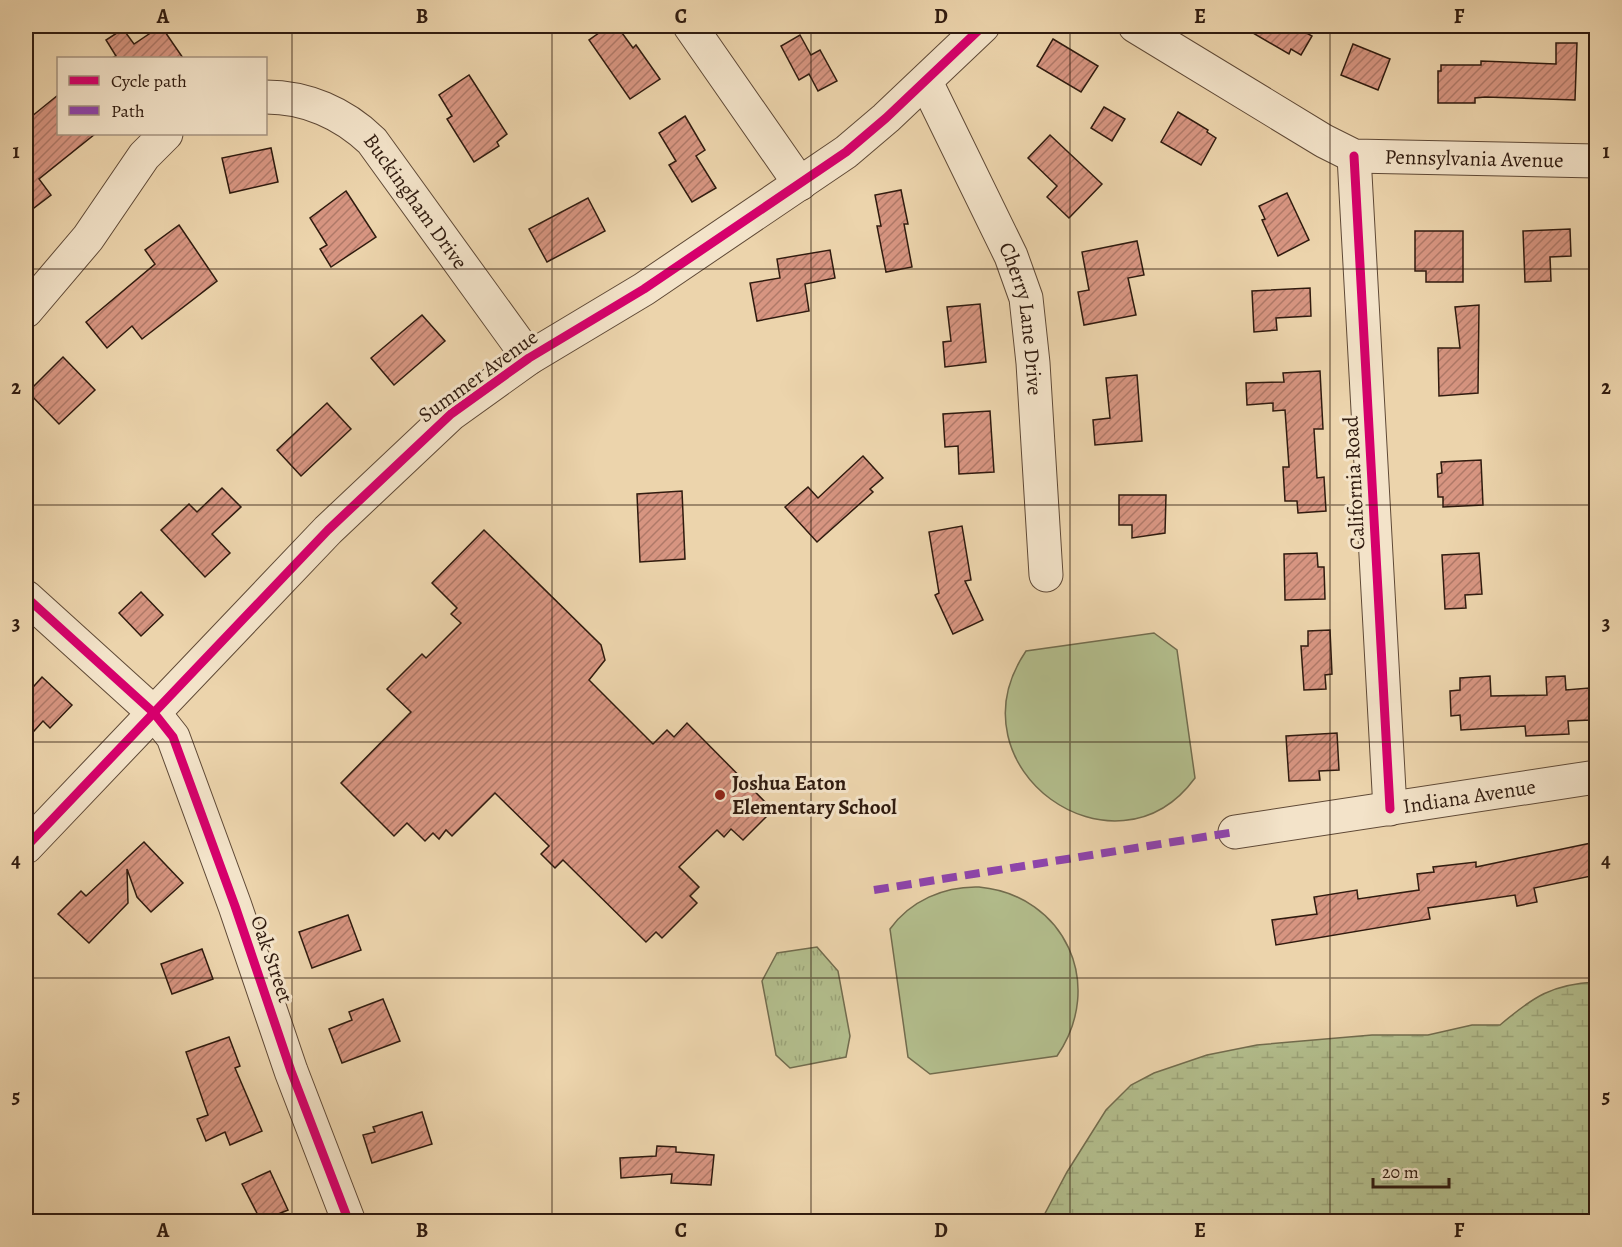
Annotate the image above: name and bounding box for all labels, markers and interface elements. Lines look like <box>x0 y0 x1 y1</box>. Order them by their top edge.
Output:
text: A <box>156 3 170 30</box>
text: B <box>416 3 428 30</box>
text: C <box>675 3 687 30</box>
text: D <box>934 3 948 30</box>
text: E <box>1194 3 1206 30</box>
text: F <box>1454 3 1465 30</box>
legend <box>57 57 267 135</box>
text: Cycle path <box>111 69 187 93</box>
text: Path <box>111 99 145 123</box>
street label: Buckingham Drive <box>357 128 474 275</box>
text: 1 <box>12 138 20 165</box>
text: 1 <box>1602 138 1610 165</box>
street label: Pennsylvania Avenue <box>1384 143 1564 174</box>
street label: Cherry Lane Drive <box>992 237 1049 396</box>
street label: Summer Avenue <box>412 323 544 429</box>
text: 2 <box>11 374 21 401</box>
text: 2 <box>1601 374 1611 401</box>
street label: California Road <box>1336 415 1371 551</box>
text: 3 <box>12 610 20 637</box>
text: 3 <box>1602 610 1610 637</box>
place label: Joshua Eaton Elementary School <box>732 769 897 821</box>
street label: Indiana Avenue <box>1401 772 1538 820</box>
marker: Joshua Eaton Elementary School <box>713 788 727 802</box>
text: 4 <box>11 847 21 874</box>
text: 4 <box>1601 847 1611 874</box>
street label: Oak Street <box>244 912 300 1006</box>
text: 5 <box>12 1083 20 1110</box>
text: 5 <box>1602 1083 1610 1110</box>
scale bar <box>1373 1151 1450 1189</box>
text: 20 m <box>1382 1160 1419 1184</box>
text: A <box>156 1217 170 1244</box>
text: B <box>416 1217 428 1244</box>
text: C <box>675 1217 687 1244</box>
text: D <box>934 1217 948 1244</box>
text: E <box>1194 1217 1206 1244</box>
text: F <box>1454 1217 1465 1244</box>

